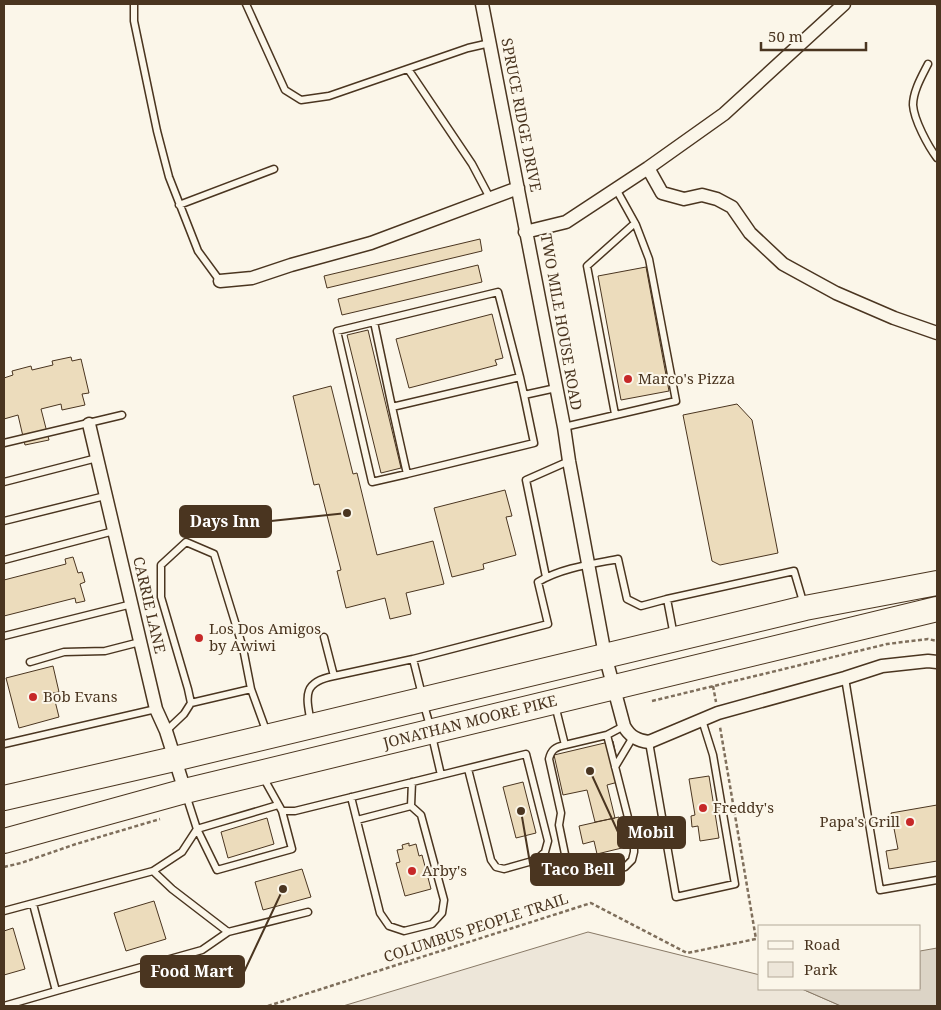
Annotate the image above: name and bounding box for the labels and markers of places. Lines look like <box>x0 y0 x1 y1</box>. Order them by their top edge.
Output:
place label: Marco's Pizza <box>638 368 735 388</box>
marker: Marco's Pizza <box>622 373 634 385</box>
callout: Days Inn <box>180 506 271 537</box>
place label: Los Dos Amigos by Awiwi <box>209 618 321 655</box>
marker: Los Dos Amigos by Awiwi <box>193 632 205 644</box>
place label: Bob Evans <box>43 686 118 706</box>
marker: Bob Evans <box>27 691 39 703</box>
place label: Freddy's <box>713 797 774 817</box>
marker: Freddy's <box>697 802 709 814</box>
place label: Papa's Grill <box>820 811 900 831</box>
marker: Papa's Grill <box>904 816 916 828</box>
callout: Mobil <box>618 817 685 848</box>
callout: Taco Bell <box>531 854 624 885</box>
place label: Arby's <box>422 860 467 880</box>
marker: Arby's <box>406 865 418 877</box>
callout: Food Mart <box>141 956 244 987</box>

